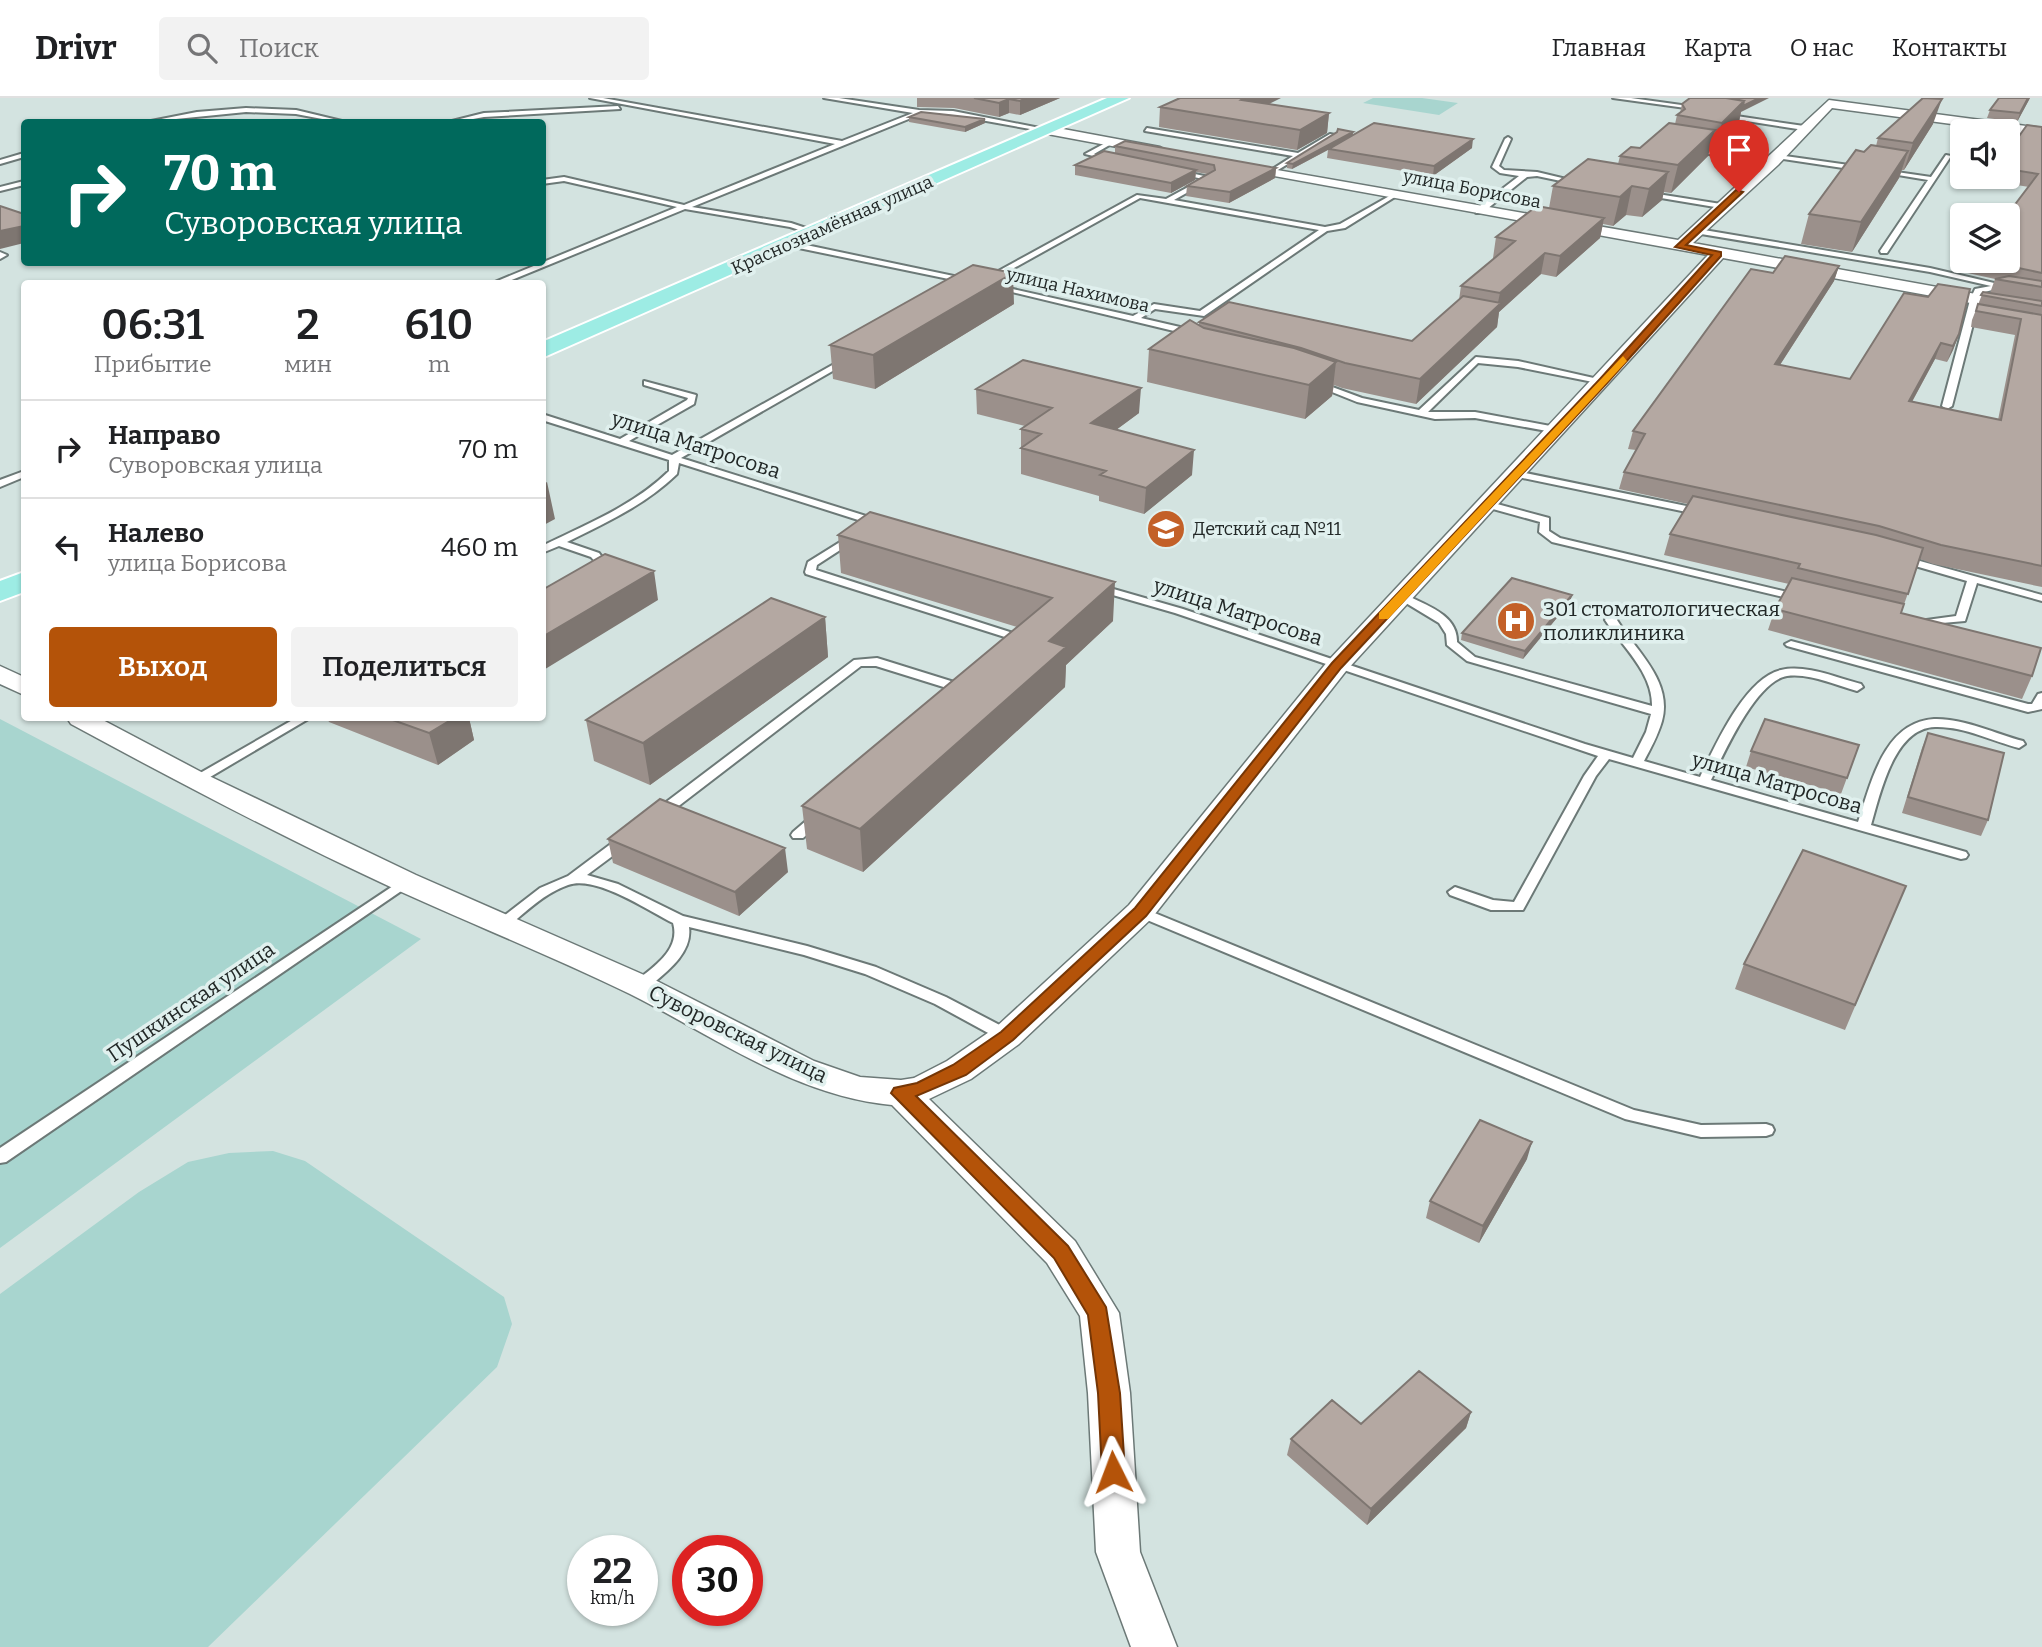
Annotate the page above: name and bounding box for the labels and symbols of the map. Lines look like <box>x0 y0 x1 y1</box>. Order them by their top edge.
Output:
pin <box>1709 120 1769 192</box>
street label: улица Борисова <box>1400 165 1543 213</box>
street label: Краснознамённая улица <box>728 170 936 279</box>
street label: улица Нахимова <box>1003 263 1152 317</box>
street label: улица Матросова <box>607 405 784 485</box>
school or university icon: Детский сад №11 <box>1145 508 1187 550</box>
place label: Детский сад №11 <box>1193 518 1342 540</box>
street label: улица Матросова <box>1149 572 1326 652</box>
place label: 301 стоматологическая поликлиника <box>1543 596 1780 646</box>
hospital icon: 301 стоматологическая поликлиника <box>1495 600 1537 642</box>
street label: улица Матросова <box>1688 746 1866 820</box>
street label: Пушкинская улица <box>102 936 280 1068</box>
street label: Суворовская улица <box>644 979 832 1089</box>
position arrow <box>1076 1435 1150 1509</box>
speed limit sign: 30 <box>672 1535 763 1626</box>

